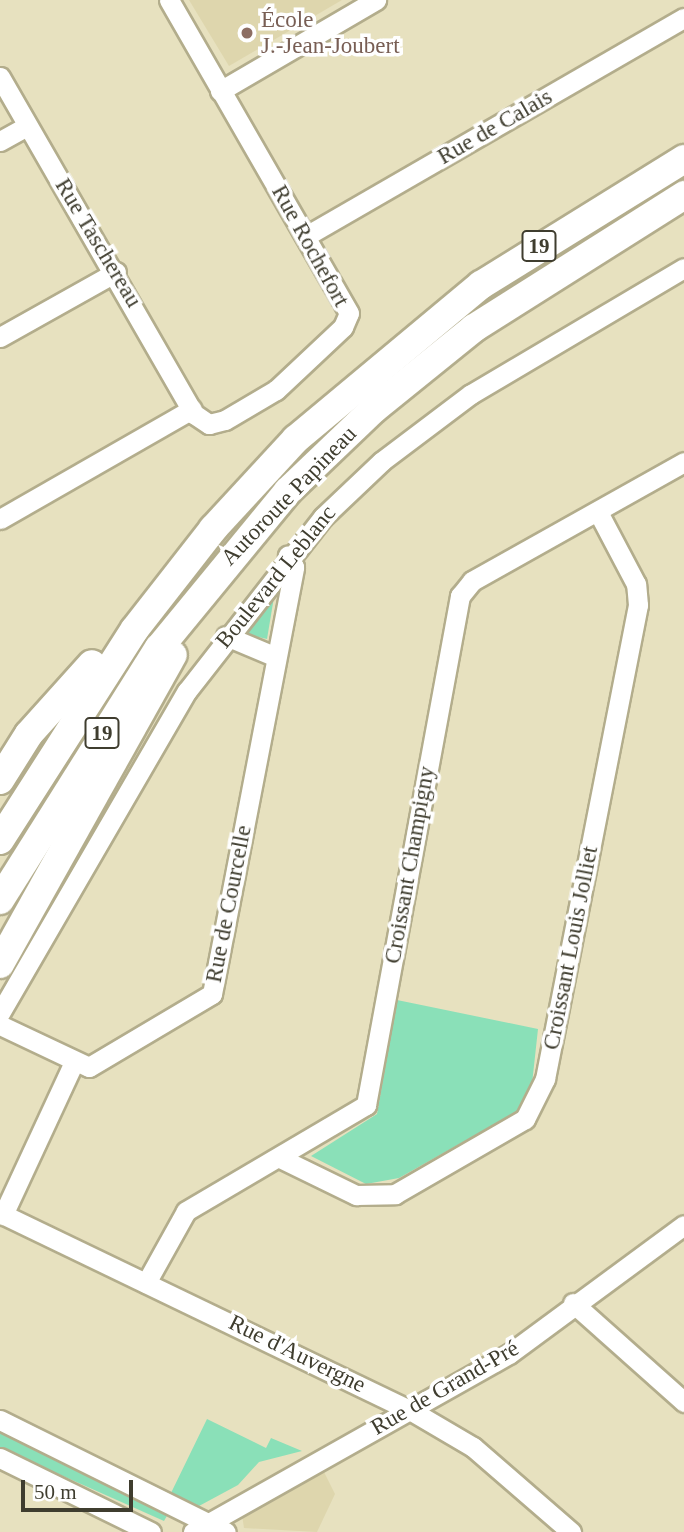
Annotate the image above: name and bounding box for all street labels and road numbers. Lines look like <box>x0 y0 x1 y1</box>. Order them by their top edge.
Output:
street label: Rue de Calais <box>433 83 557 171</box>
street label: Rue Taschereau <box>49 173 147 313</box>
street label: Rue Rochefort <box>265 180 355 312</box>
road number: 19 <box>522 229 556 264</box>
street label: Autoroute Papineau <box>215 420 363 572</box>
street label: Boulevard Leblanc <box>210 500 342 654</box>
road number: 19 <box>84 716 119 750</box>
street label: Croissant Champigny <box>379 764 441 966</box>
street label: Rue de Courcelle <box>200 823 258 985</box>
street label: Croissant Louis Jolliet <box>538 844 604 1052</box>
street label: Rue d'Auvergne <box>224 1309 370 1399</box>
street label: Rue de Grand-Pré <box>366 1335 524 1441</box>

